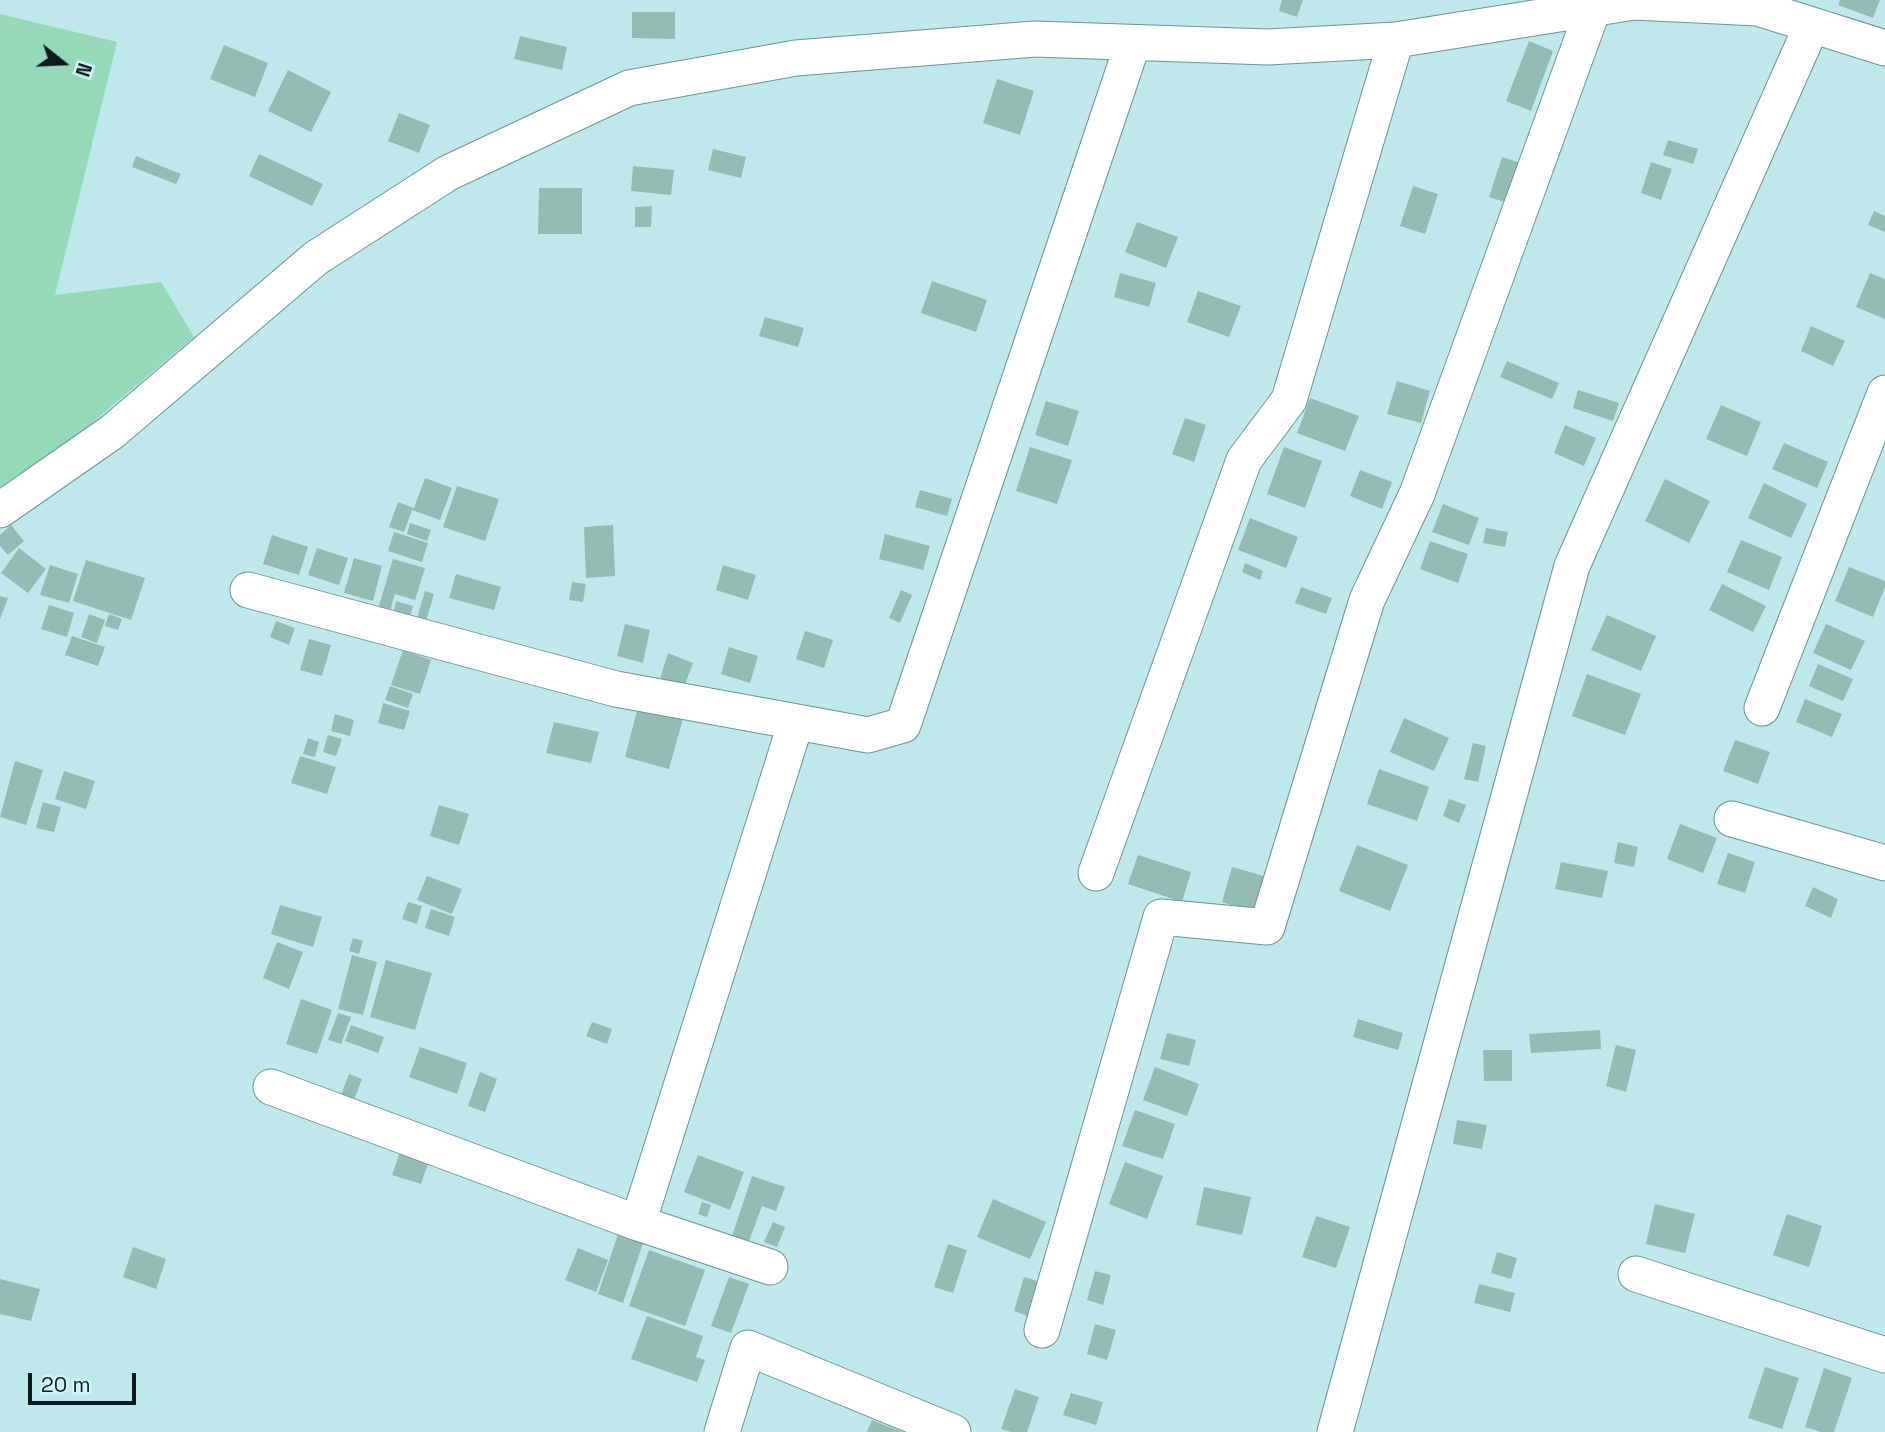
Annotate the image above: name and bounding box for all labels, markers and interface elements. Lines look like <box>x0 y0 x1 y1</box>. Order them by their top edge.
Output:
north arrow <box>28 28 98 98</box>
text: N <box>70 60 97 80</box>
scale bar <box>32 1358 140 1402</box>
text: 20 m <box>41 1371 91 1398</box>

